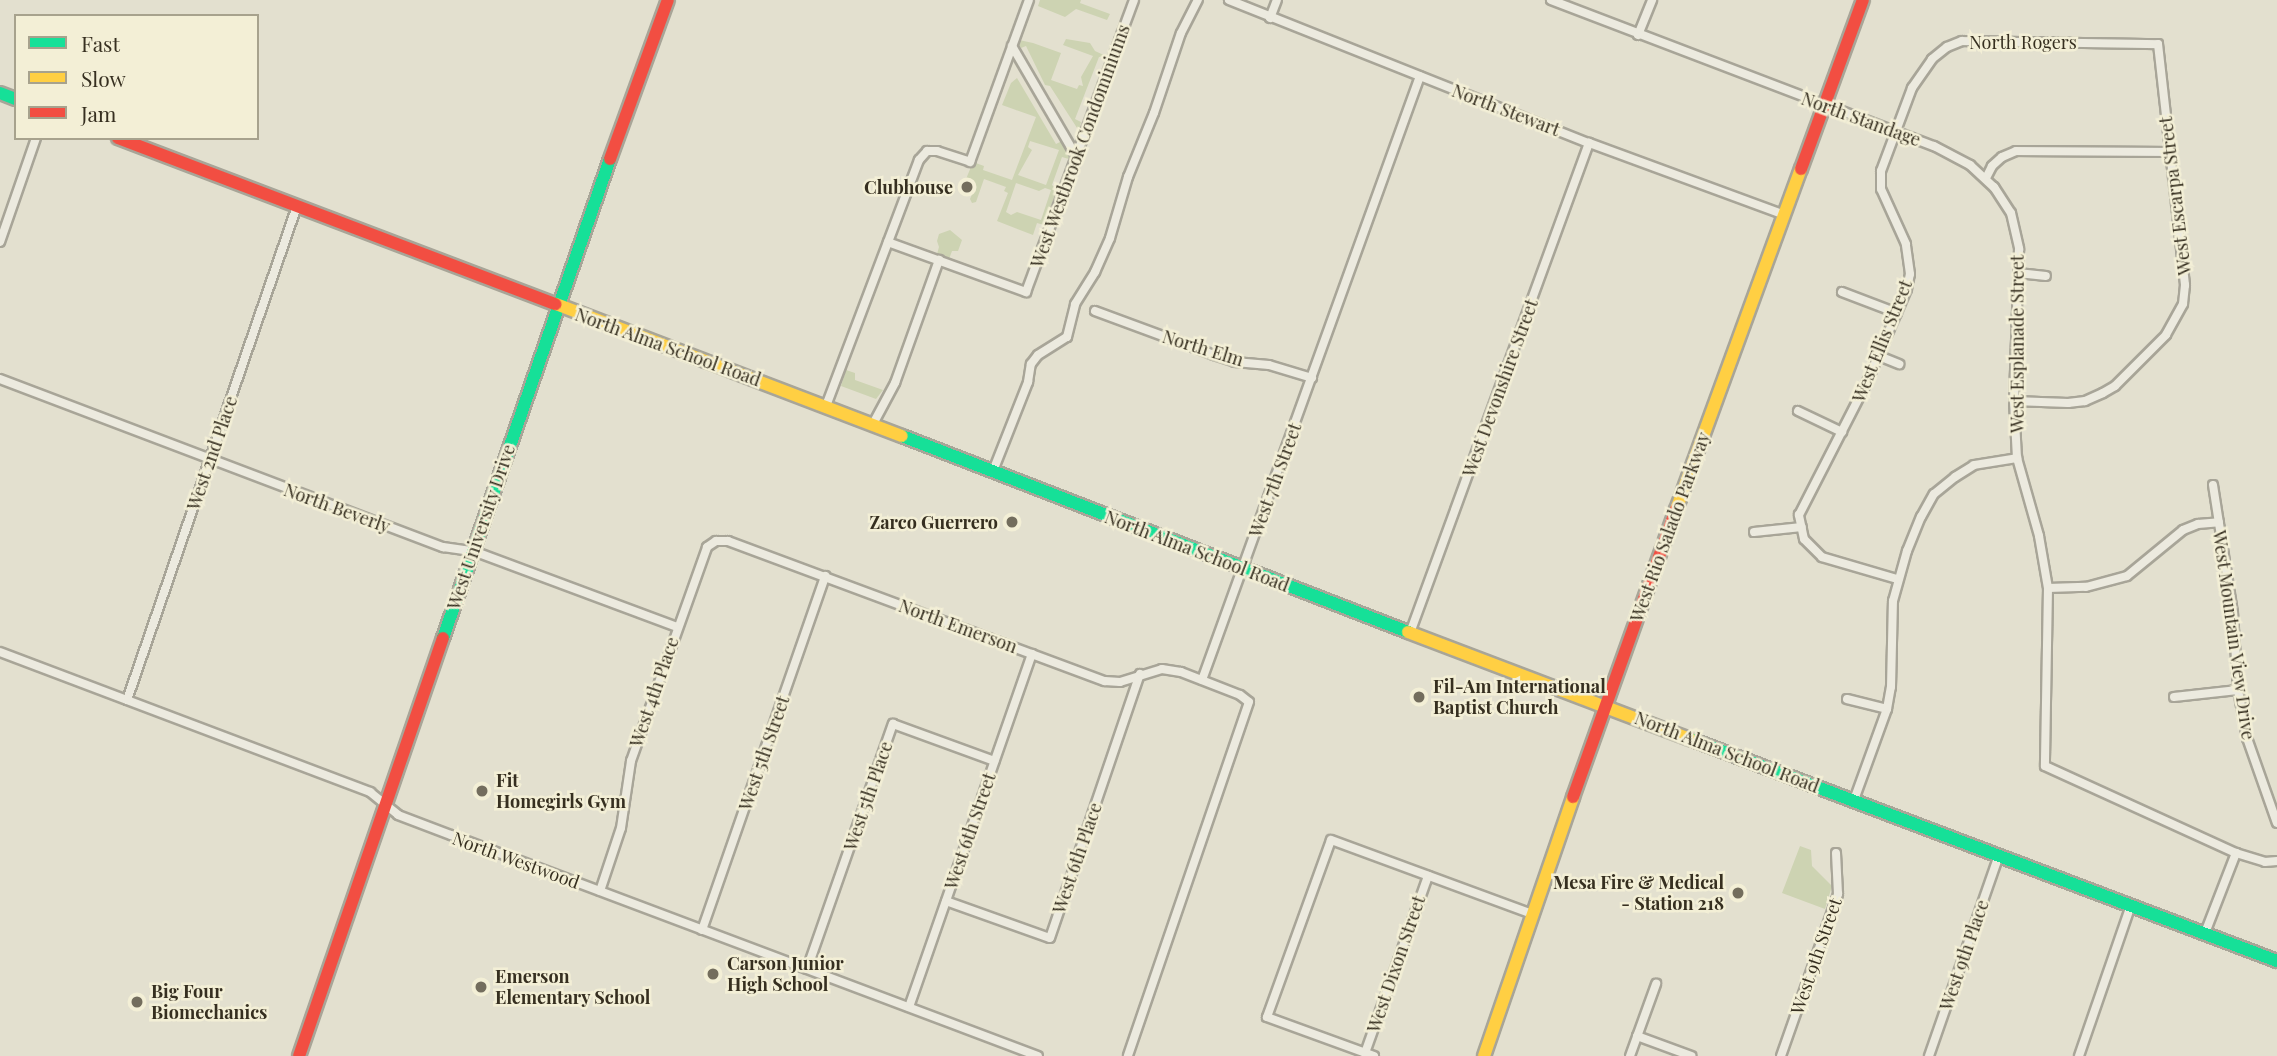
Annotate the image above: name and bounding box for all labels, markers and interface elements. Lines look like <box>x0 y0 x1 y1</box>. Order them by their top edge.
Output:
legend <box>14 14 259 140</box>
street label: West Westbrook Condominiums <box>1026 21 1134 271</box>
text: Fast <box>81 29 120 57</box>
street label: North Rogers <box>1969 31 2077 53</box>
text: Slow <box>81 64 126 92</box>
street label: North Stewart <box>1449 80 1563 140</box>
street label: North Standage <box>1798 87 1924 151</box>
text: Jam <box>81 99 117 127</box>
street label: West Escarpa Street <box>2155 115 2195 277</box>
place label: Clubhouse <box>864 176 953 198</box>
marker: Clubhouse <box>959 179 975 195</box>
street label: West Esplanade Street <box>2006 255 2028 433</box>
street label: West Ellis Street <box>1848 276 1916 406</box>
street label: West Devonshire Street <box>1458 296 1542 480</box>
street label: North Alma School Road <box>572 303 764 391</box>
street label: North Elm <box>1160 325 1246 371</box>
street label: West 2nd Place <box>182 393 242 513</box>
street label: West 7th Street <box>1244 420 1306 540</box>
street label: West Rio Salado Parkway <box>1626 429 1714 625</box>
street label: West University Drive <box>442 441 520 613</box>
street label: North Beverly <box>281 479 393 537</box>
street label: North Alma School Road <box>1101 506 1293 596</box>
place label: Zarco Guerrero <box>869 511 998 533</box>
marker: Zarco Guerrero <box>1004 514 1020 530</box>
street label: West Mountain View Drive <box>2208 528 2260 742</box>
street label: North Emerson <box>896 595 1020 657</box>
street label: West 4th Place <box>625 634 683 750</box>
place label: Fil-Am International Baptist Church <box>1433 676 1606 718</box>
marker: Fil-Am International Baptist Church <box>1411 689 1427 705</box>
street label: West 5th Street <box>734 693 794 813</box>
street label: North Alma School Road <box>1631 707 1823 797</box>
street label: West 5th Place <box>839 738 897 854</box>
place label: Fit Homegirls Gym <box>496 770 626 812</box>
street label: West 6th Street <box>940 770 1000 892</box>
marker: Fit Homegirls Gym <box>474 783 490 799</box>
street label: West 6th Place <box>1048 800 1106 916</box>
street label: North Westwood <box>449 827 583 893</box>
place label: Mesa Fire & Medical - Station 218 <box>1553 872 1724 914</box>
marker: Mesa Fire & Medical - Station 218 <box>1730 885 1746 901</box>
street label: West Dixon Street <box>1362 893 1430 1035</box>
street label: West 9th Street <box>1786 895 1846 1017</box>
street label: West 9th Place <box>1935 897 1993 1013</box>
place label: Carson Junior High School <box>727 953 844 996</box>
place label: Emerson Elementary School <box>495 966 651 1009</box>
marker: Carson Junior High School <box>705 966 721 982</box>
marker: Emerson Elementary School <box>473 979 489 995</box>
place label: Big Four Biomechanics <box>151 981 267 1024</box>
marker: Big Four Biomechanics <box>129 994 145 1010</box>

